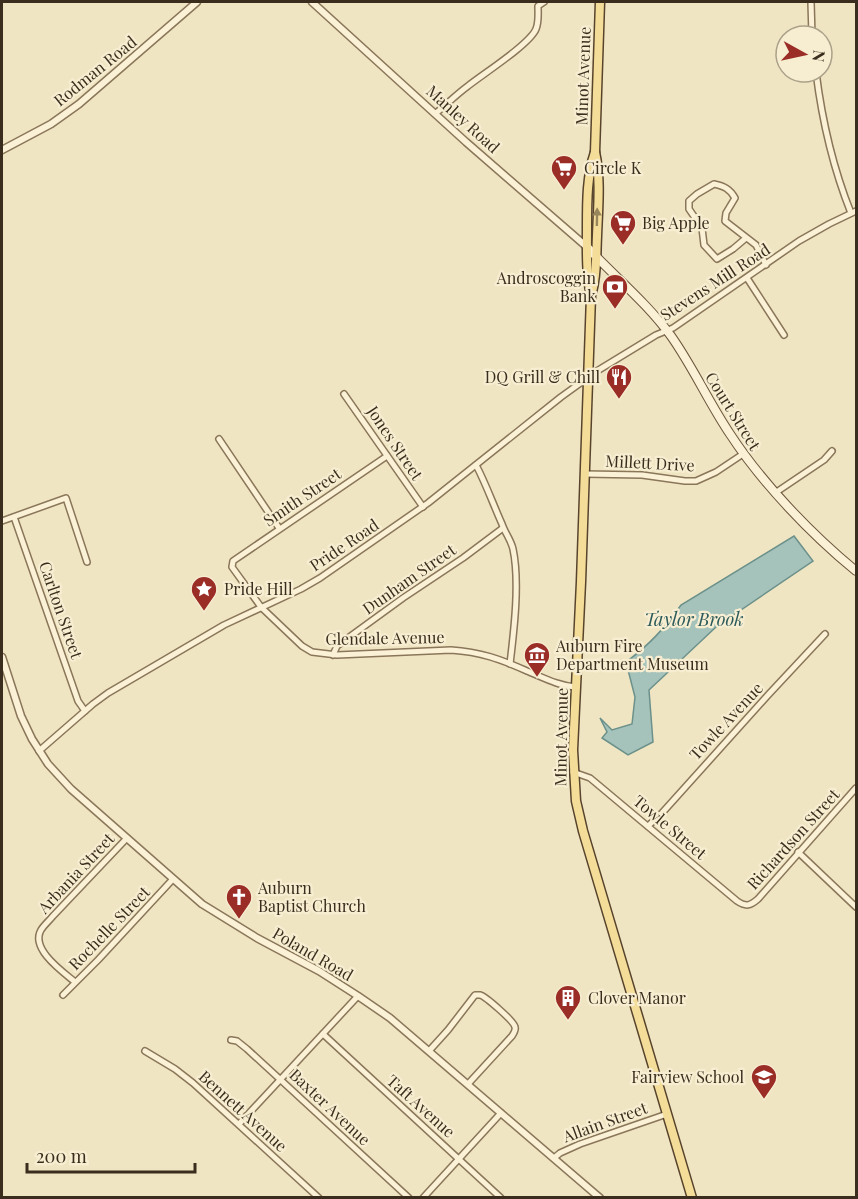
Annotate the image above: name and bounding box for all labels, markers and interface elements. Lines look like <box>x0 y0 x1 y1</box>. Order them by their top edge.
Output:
north arrow <box>774 24 834 84</box>
street label: Minot Avenue <box>570 26 595 126</box>
street label: Rodman Road <box>49 31 140 110</box>
text: N <box>808 49 831 64</box>
street label: Manley Road <box>422 80 504 157</box>
supermarket icon: Circle K <box>549 153 579 191</box>
place label: Circle K <box>584 157 642 178</box>
one-way arrow <box>593 207 602 226</box>
supermarket icon: Big Apple <box>608 208 638 246</box>
place label: Big Apple <box>642 212 710 233</box>
street label: Stevens Mill Road <box>656 238 774 325</box>
place label: Androscoggin Bank <box>496 267 596 306</box>
bank icon: Androscoggin Bank <box>600 272 630 310</box>
restaurant icon: DQ Grill & Chill <box>604 362 634 400</box>
place label: DQ Grill & Chill <box>485 366 600 387</box>
street label: Court Street <box>701 368 766 454</box>
street label: Jones Street <box>362 401 428 484</box>
street label: Millett Drive <box>605 450 695 475</box>
street label: Smith Street <box>259 463 345 530</box>
street label: Pride Road <box>305 514 382 575</box>
street label: Dunham Street <box>358 539 460 618</box>
street label: Carlton Street <box>35 559 88 661</box>
place icon: Pride Hill <box>189 574 219 612</box>
place label: Pride Hill <box>224 578 293 599</box>
water label: Taylor Brook <box>644 607 744 631</box>
street label: Glendale Avenue <box>325 626 445 649</box>
place label: Auburn Fire Department Museum <box>555 635 709 674</box>
museum icon: Auburn Fire Department Museum <box>522 640 552 678</box>
street label: Towle Avenue <box>684 677 767 764</box>
street label: Minot Avenue <box>549 688 572 786</box>
street label: Richardson Street <box>742 784 844 894</box>
street label: Towle Street <box>629 790 712 864</box>
street label: Arbania Street <box>32 828 119 918</box>
place label: Auburn Baptist Church <box>257 877 366 916</box>
street label: Rochelle Street <box>63 881 154 974</box>
church icon: Auburn Baptist Church <box>224 882 254 920</box>
street label: Poland Road <box>269 922 357 985</box>
building icon: Clover Manor <box>553 983 583 1021</box>
place label: Clover Manor <box>588 987 686 1008</box>
school or university icon: Fairview School <box>749 1062 779 1100</box>
street label: Baxter Avenue <box>286 1064 375 1149</box>
street label: Bennett Avenue <box>195 1065 292 1156</box>
place label: Fairview School <box>631 1066 744 1087</box>
street label: Taft Avenue <box>383 1070 460 1142</box>
street label: Allain Street <box>559 1096 650 1147</box>
scale bar <box>27 1136 195 1174</box>
text: 200 m <box>36 1144 87 1168</box>

